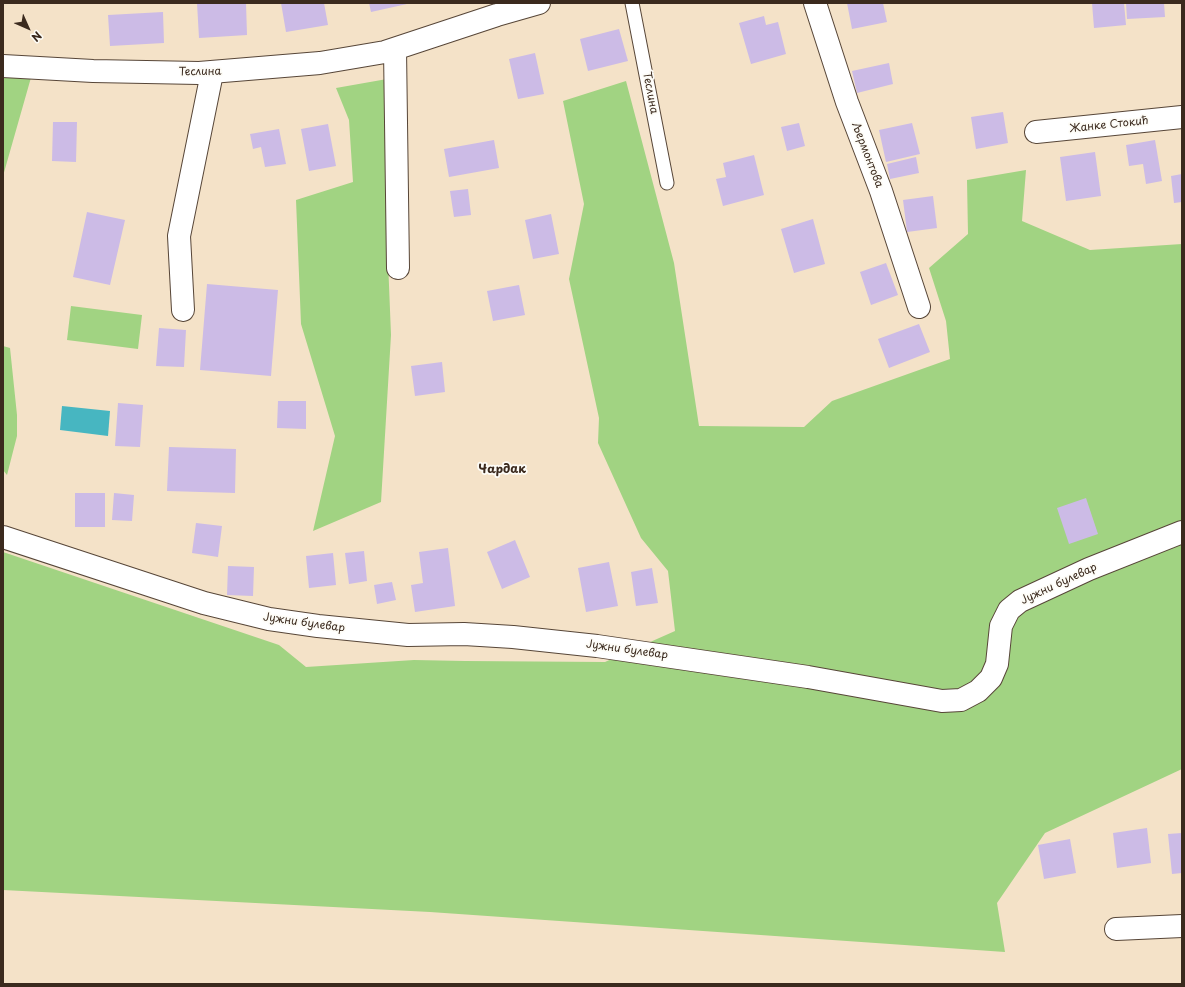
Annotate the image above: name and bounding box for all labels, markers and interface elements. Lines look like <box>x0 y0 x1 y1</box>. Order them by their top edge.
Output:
north arrow <box>8 8 48 48</box>
text: N <box>28 28 46 46</box>
street label: Теслина <box>179 65 221 79</box>
street label: Теслина <box>639 71 661 115</box>
street label: Жанке Стокић <box>1069 114 1149 136</box>
street label: Љермонтова <box>848 120 886 190</box>
district label: Чардак <box>478 463 526 477</box>
street label: Јужни булевар <box>1019 561 1099 607</box>
street label: Јужни булевар <box>262 611 346 635</box>
street label: Јужни булевар <box>585 638 669 662</box>

